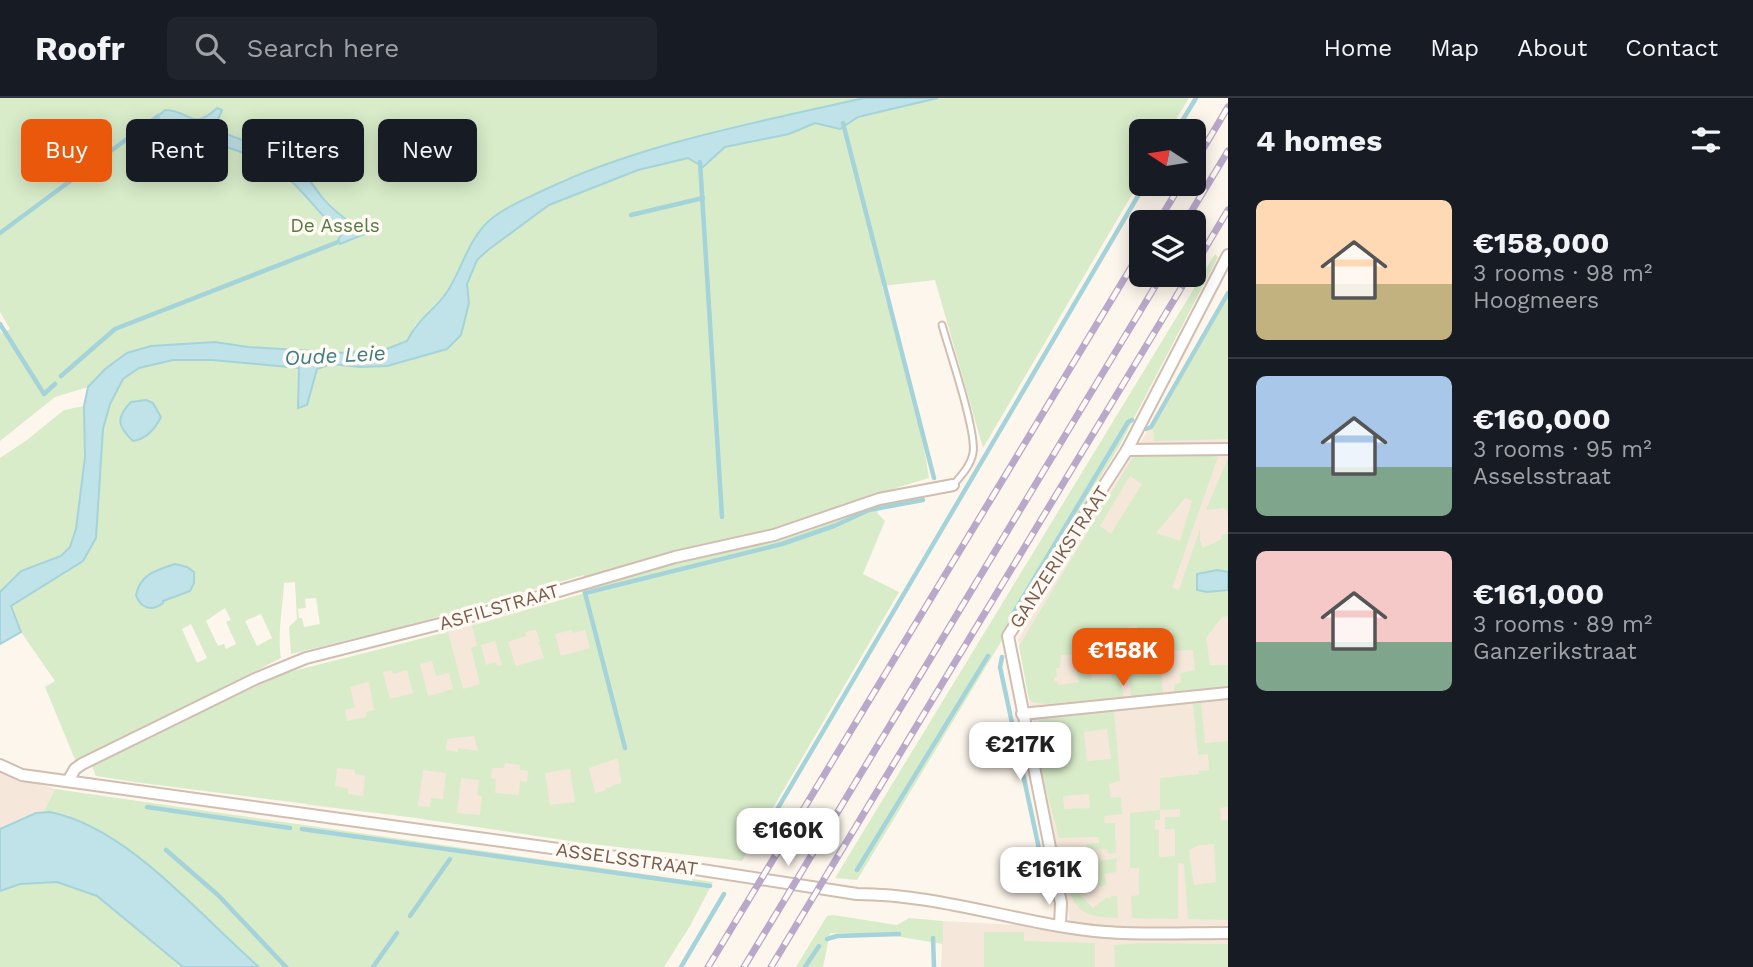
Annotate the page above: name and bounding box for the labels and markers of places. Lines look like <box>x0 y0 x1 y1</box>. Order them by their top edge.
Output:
pin: €158K <box>1074 628 1172 688</box>
pin: €217K <box>971 722 1069 782</box>
pin: €160K <box>739 808 837 868</box>
pin: €161K <box>1000 848 1098 907</box>

